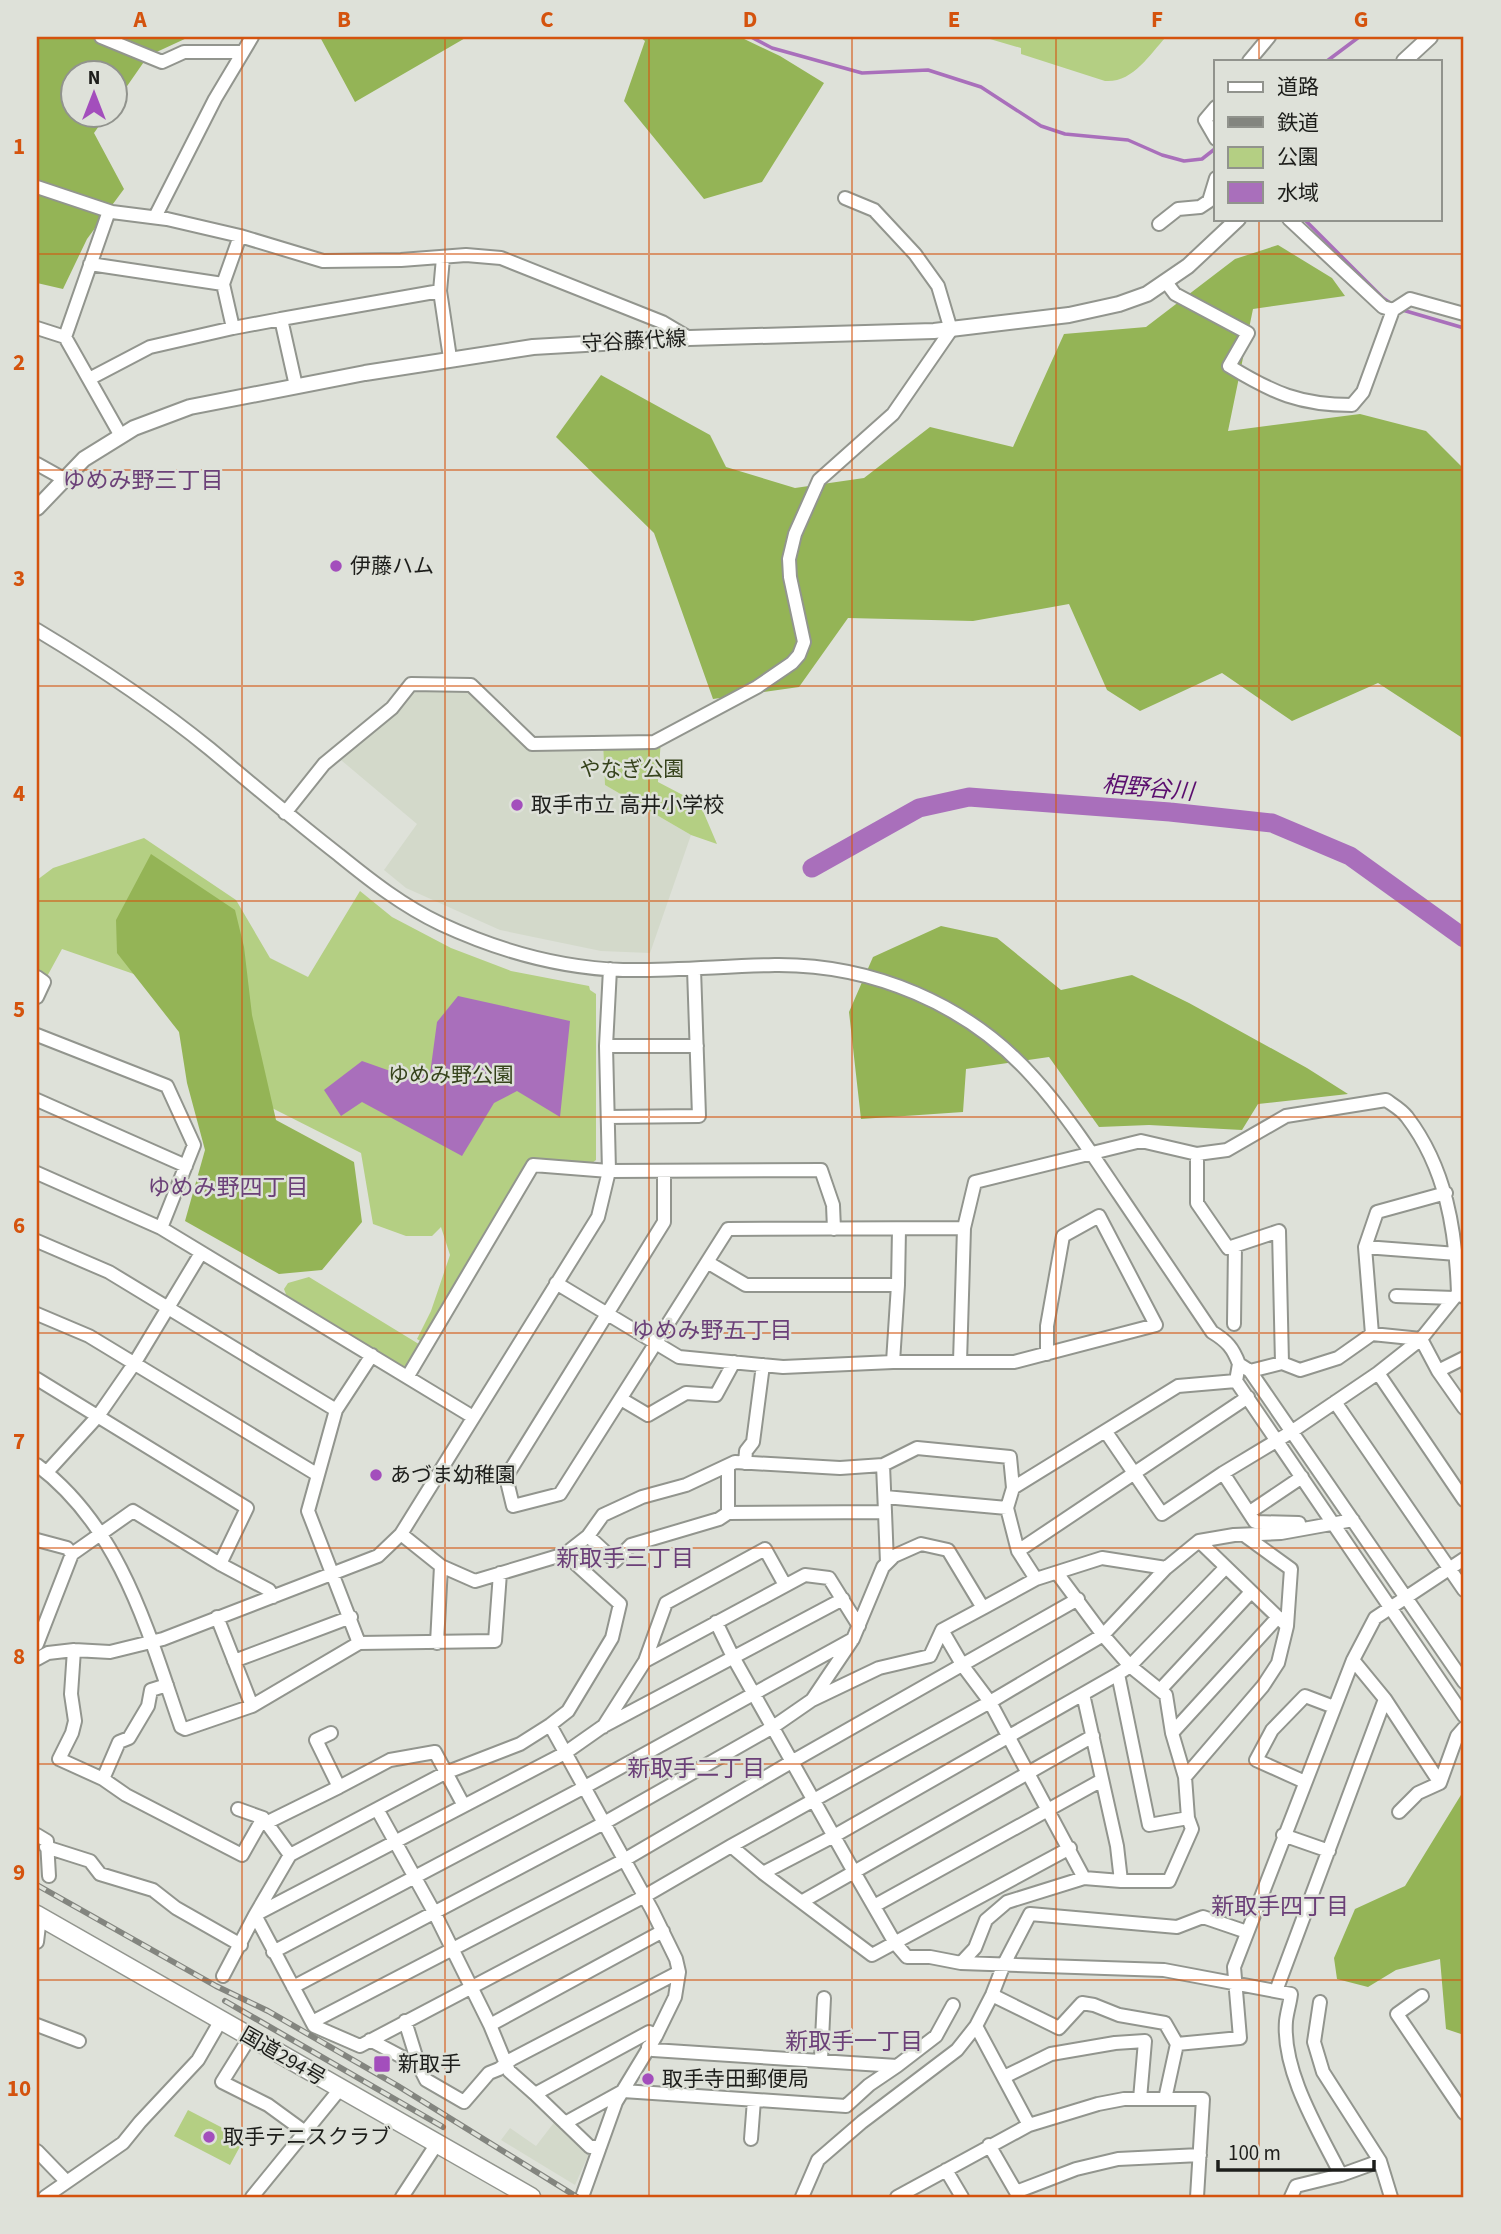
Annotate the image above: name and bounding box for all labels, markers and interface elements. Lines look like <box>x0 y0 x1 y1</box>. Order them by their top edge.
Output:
text: A <box>132 3 147 36</box>
text: B <box>337 3 351 36</box>
text: C <box>540 3 554 36</box>
text: D <box>743 3 757 36</box>
text: E <box>948 3 960 36</box>
text: F <box>1151 3 1163 36</box>
text: G <box>1354 3 1368 36</box>
north arrow <box>60 60 130 130</box>
legend <box>1214 60 1442 220</box>
text: N <box>88 65 100 92</box>
text: 道路 <box>1277 72 1319 102</box>
text: 鉄道 <box>1277 108 1319 138</box>
text: 1 <box>13 130 25 163</box>
text: 公園 <box>1277 142 1319 172</box>
text: 水域 <box>1277 178 1319 208</box>
street label: 守谷藤代線 <box>581 323 687 359</box>
text: 2 <box>13 346 25 379</box>
district label: ゆめみ野三丁目 <box>63 464 224 497</box>
place label: 伊藤ハム <box>350 551 434 581</box>
marker: 伊藤ハム <box>328 558 344 574</box>
text: 3 <box>13 562 25 595</box>
park label: やなぎ公園 <box>580 754 685 784</box>
water label: 相野谷川 <box>1101 768 1198 809</box>
text: 4 <box>13 777 25 810</box>
place label: 取手市立 高井小学校 <box>531 790 724 820</box>
marker: 取手市立 高井小学校 <box>509 797 525 813</box>
text: 5 <box>13 993 25 1026</box>
park label: ゆめみ野公園 <box>388 1060 514 1090</box>
district label: ゆめみ野四丁目 <box>148 1171 309 1204</box>
text: 6 <box>13 1209 25 1242</box>
district label: ゆめみ野五丁目 <box>632 1314 793 1347</box>
text: 7 <box>13 1425 25 1458</box>
place label: あづま幼稚園 <box>390 1460 516 1490</box>
marker: あづま幼稚園 <box>368 1467 384 1483</box>
district label: 新取手三丁目 <box>556 1542 694 1575</box>
text: 8 <box>13 1640 25 1673</box>
district label: 新取手二丁目 <box>627 1752 765 1785</box>
text: 9 <box>13 1856 25 1889</box>
district label: 新取手四丁目 <box>1211 1890 1349 1923</box>
street label: 国道294号 <box>235 2019 331 2093</box>
district label: 新取手一丁目 <box>785 2025 923 2058</box>
place label: 新取手 <box>398 2049 461 2079</box>
marker: 新取手 <box>372 2054 392 2074</box>
place label: 取手寺田郵便局 <box>662 2064 809 2094</box>
marker: 取手寺田郵便局 <box>640 2071 656 2087</box>
text: 10 <box>7 2072 31 2105</box>
place label: 取手テニスクラブ <box>223 2122 391 2152</box>
marker: 取手テニスクラブ <box>201 2129 217 2145</box>
scale bar <box>1218 2129 1373 2173</box>
text: 100 m <box>1228 2138 1281 2168</box>

